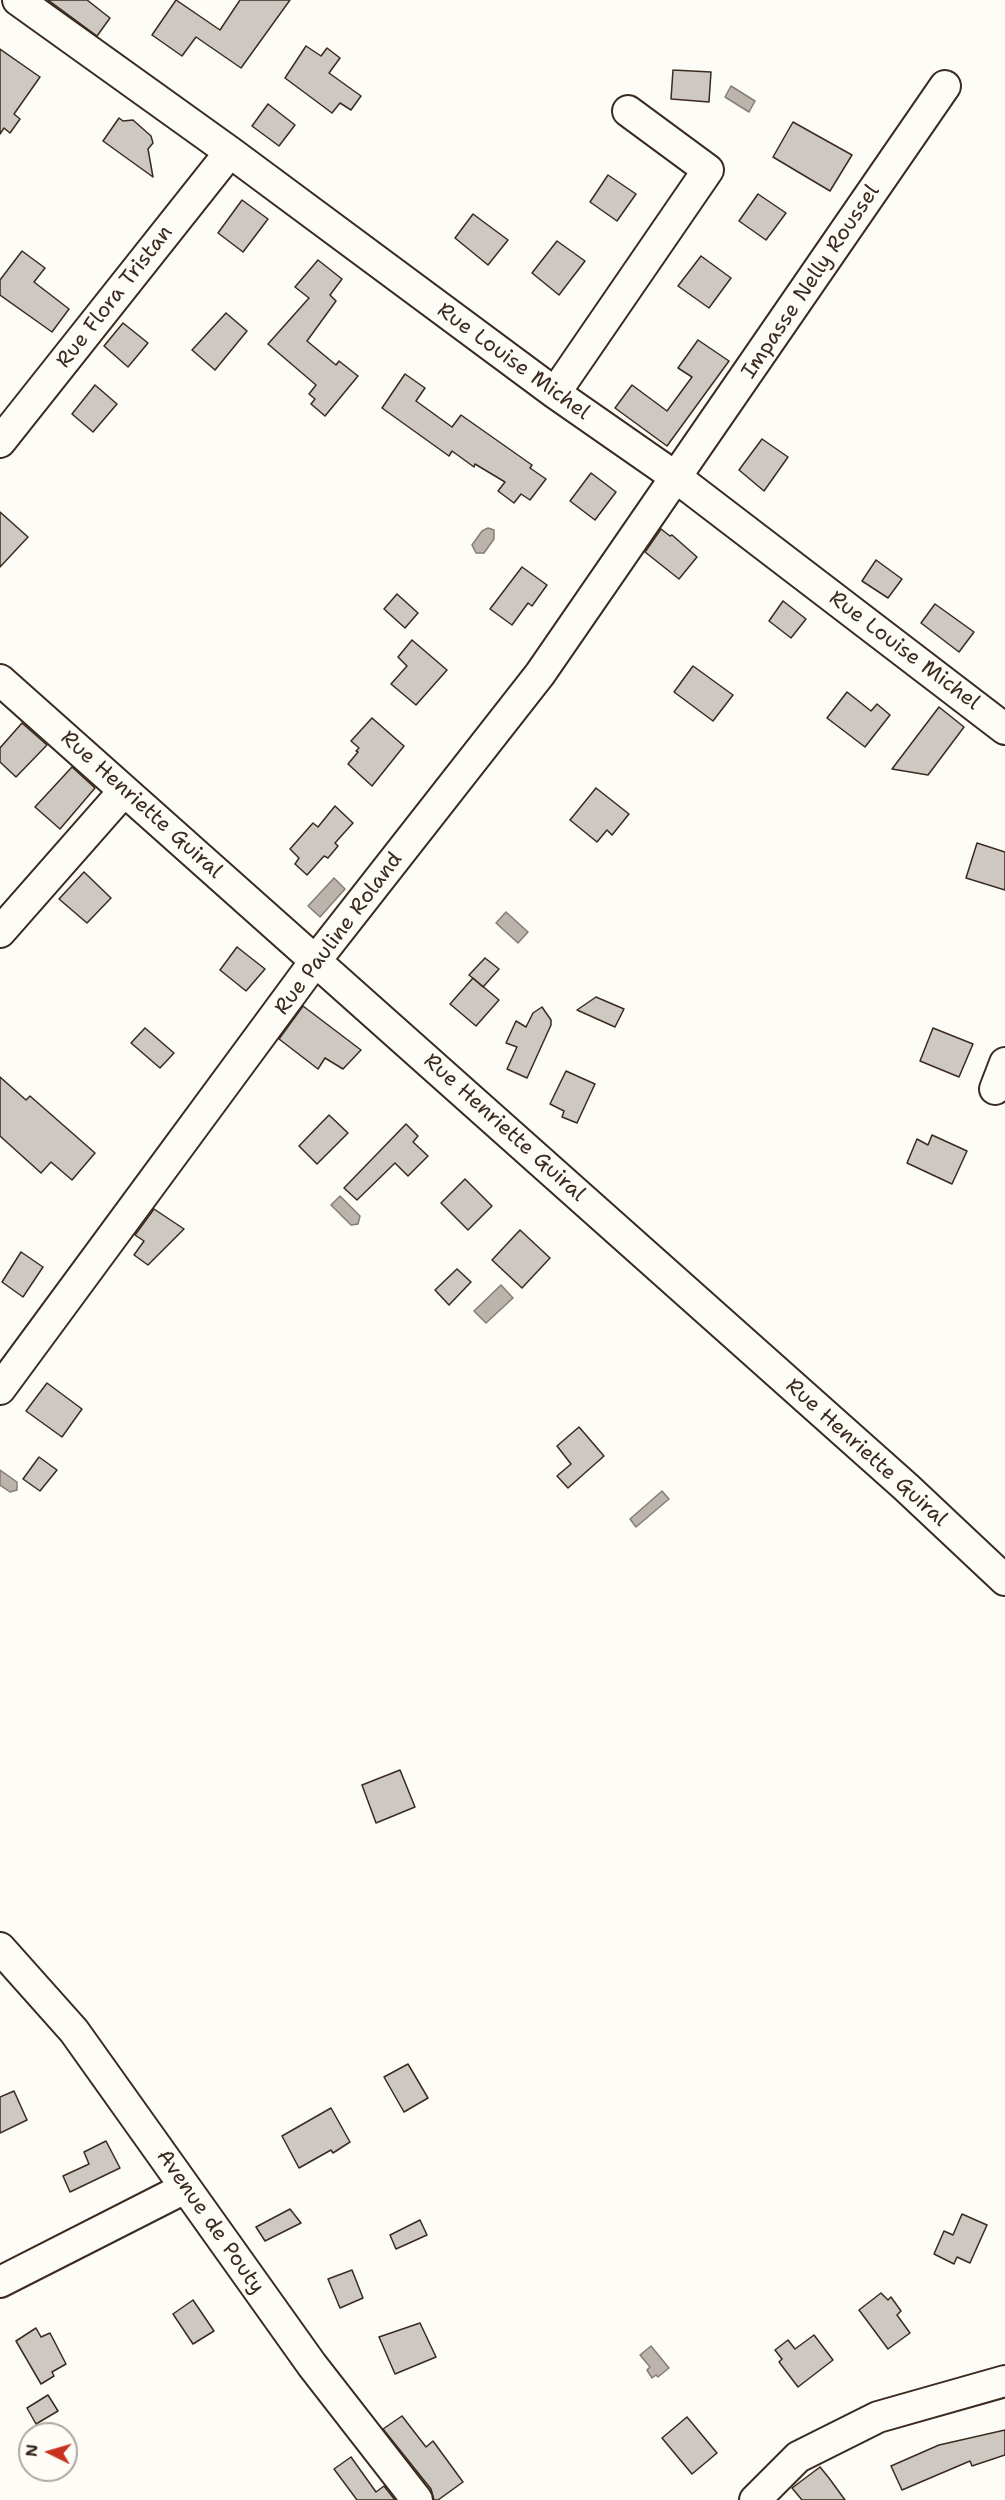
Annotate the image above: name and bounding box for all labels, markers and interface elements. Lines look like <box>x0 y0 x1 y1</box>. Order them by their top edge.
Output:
street label: Impasse Nelly Roussel <box>737 180 885 384</box>
street label: Rue Flora Tristan <box>51 221 179 373</box>
street label: Rue Louise Michel <box>432 298 594 426</box>
street label: Rue Louise Michel <box>824 586 984 716</box>
street label: Rue Henriette Guiral <box>55 726 227 884</box>
street label: Rue Pauline Roland <box>270 848 408 1020</box>
street label: Rue Henriette Guiral <box>418 1049 590 1207</box>
street label: Rue Henriette Guiral <box>780 1374 952 1532</box>
street label: Avenue de Pouty <box>151 2145 269 2299</box>
north arrow <box>18 2422 78 2482</box>
text: N <box>21 2443 43 2458</box>

